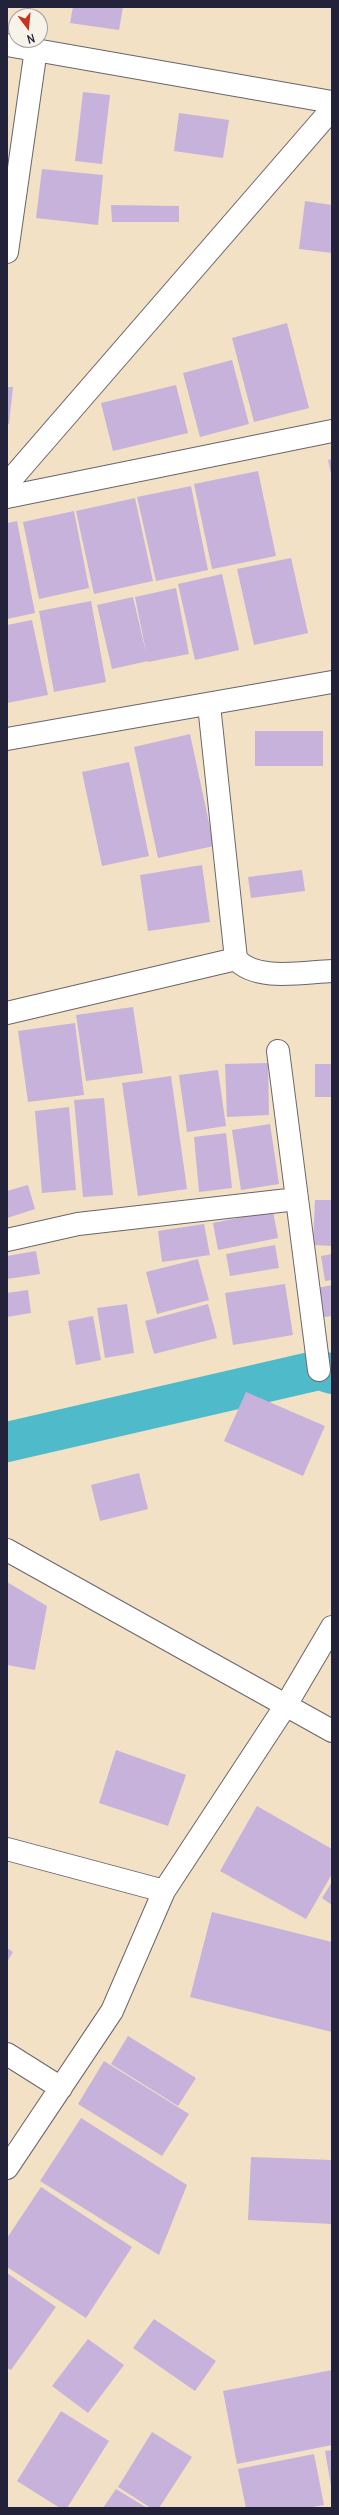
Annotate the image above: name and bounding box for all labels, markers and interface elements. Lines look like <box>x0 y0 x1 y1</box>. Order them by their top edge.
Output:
north arrow <box>8 8 48 48</box>
text: N <box>25 31 37 46</box>

